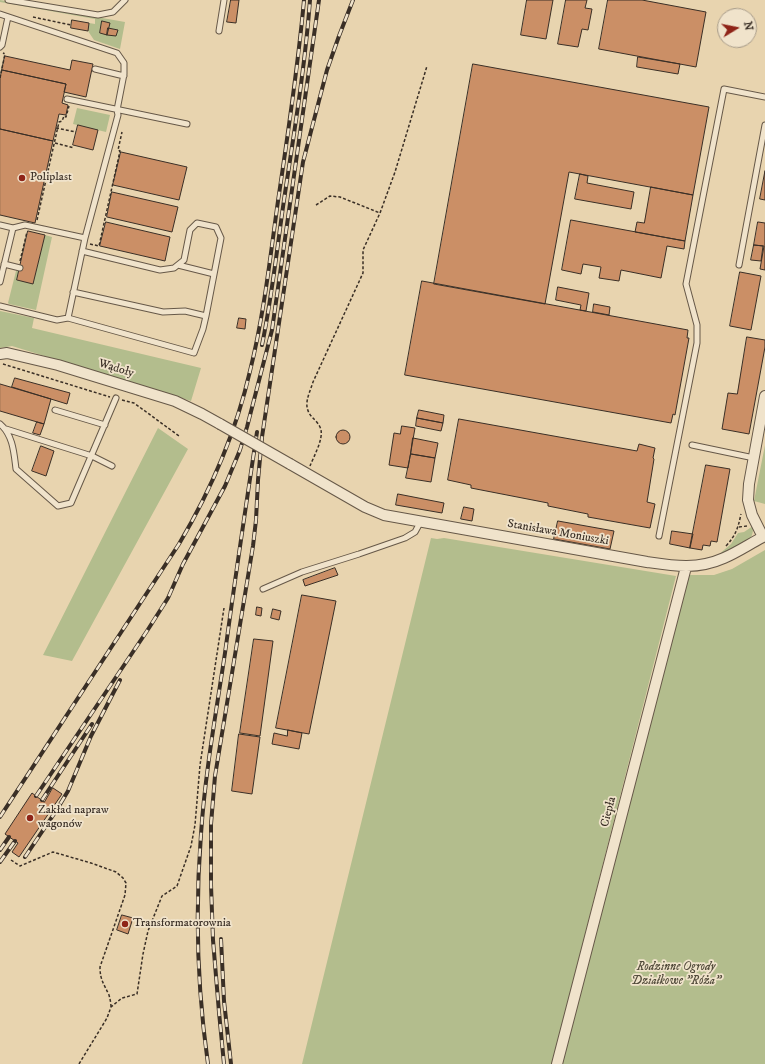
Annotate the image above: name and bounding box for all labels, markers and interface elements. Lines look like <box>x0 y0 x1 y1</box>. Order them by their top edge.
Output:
north arrow <box>717 8 757 48</box>
text: N <box>740 20 756 32</box>
place label: Poliplast <box>30 171 72 185</box>
marker: Poliplast <box>17 173 27 183</box>
street label: Wądoły <box>97 357 135 381</box>
street label: Stanisława Moniuszki <box>506 517 610 549</box>
street label: Ciepła <box>598 795 620 829</box>
place label: Zakład napraw wagonów <box>38 804 109 832</box>
marker: Zakład napraw wagonów <box>25 813 35 823</box>
place label: Transformatorownia <box>133 917 231 931</box>
marker: Transformatorownia <box>120 919 130 929</box>
park label: Rodzinne Ogrody Działkowe "Róża" <box>631 961 721 989</box>

